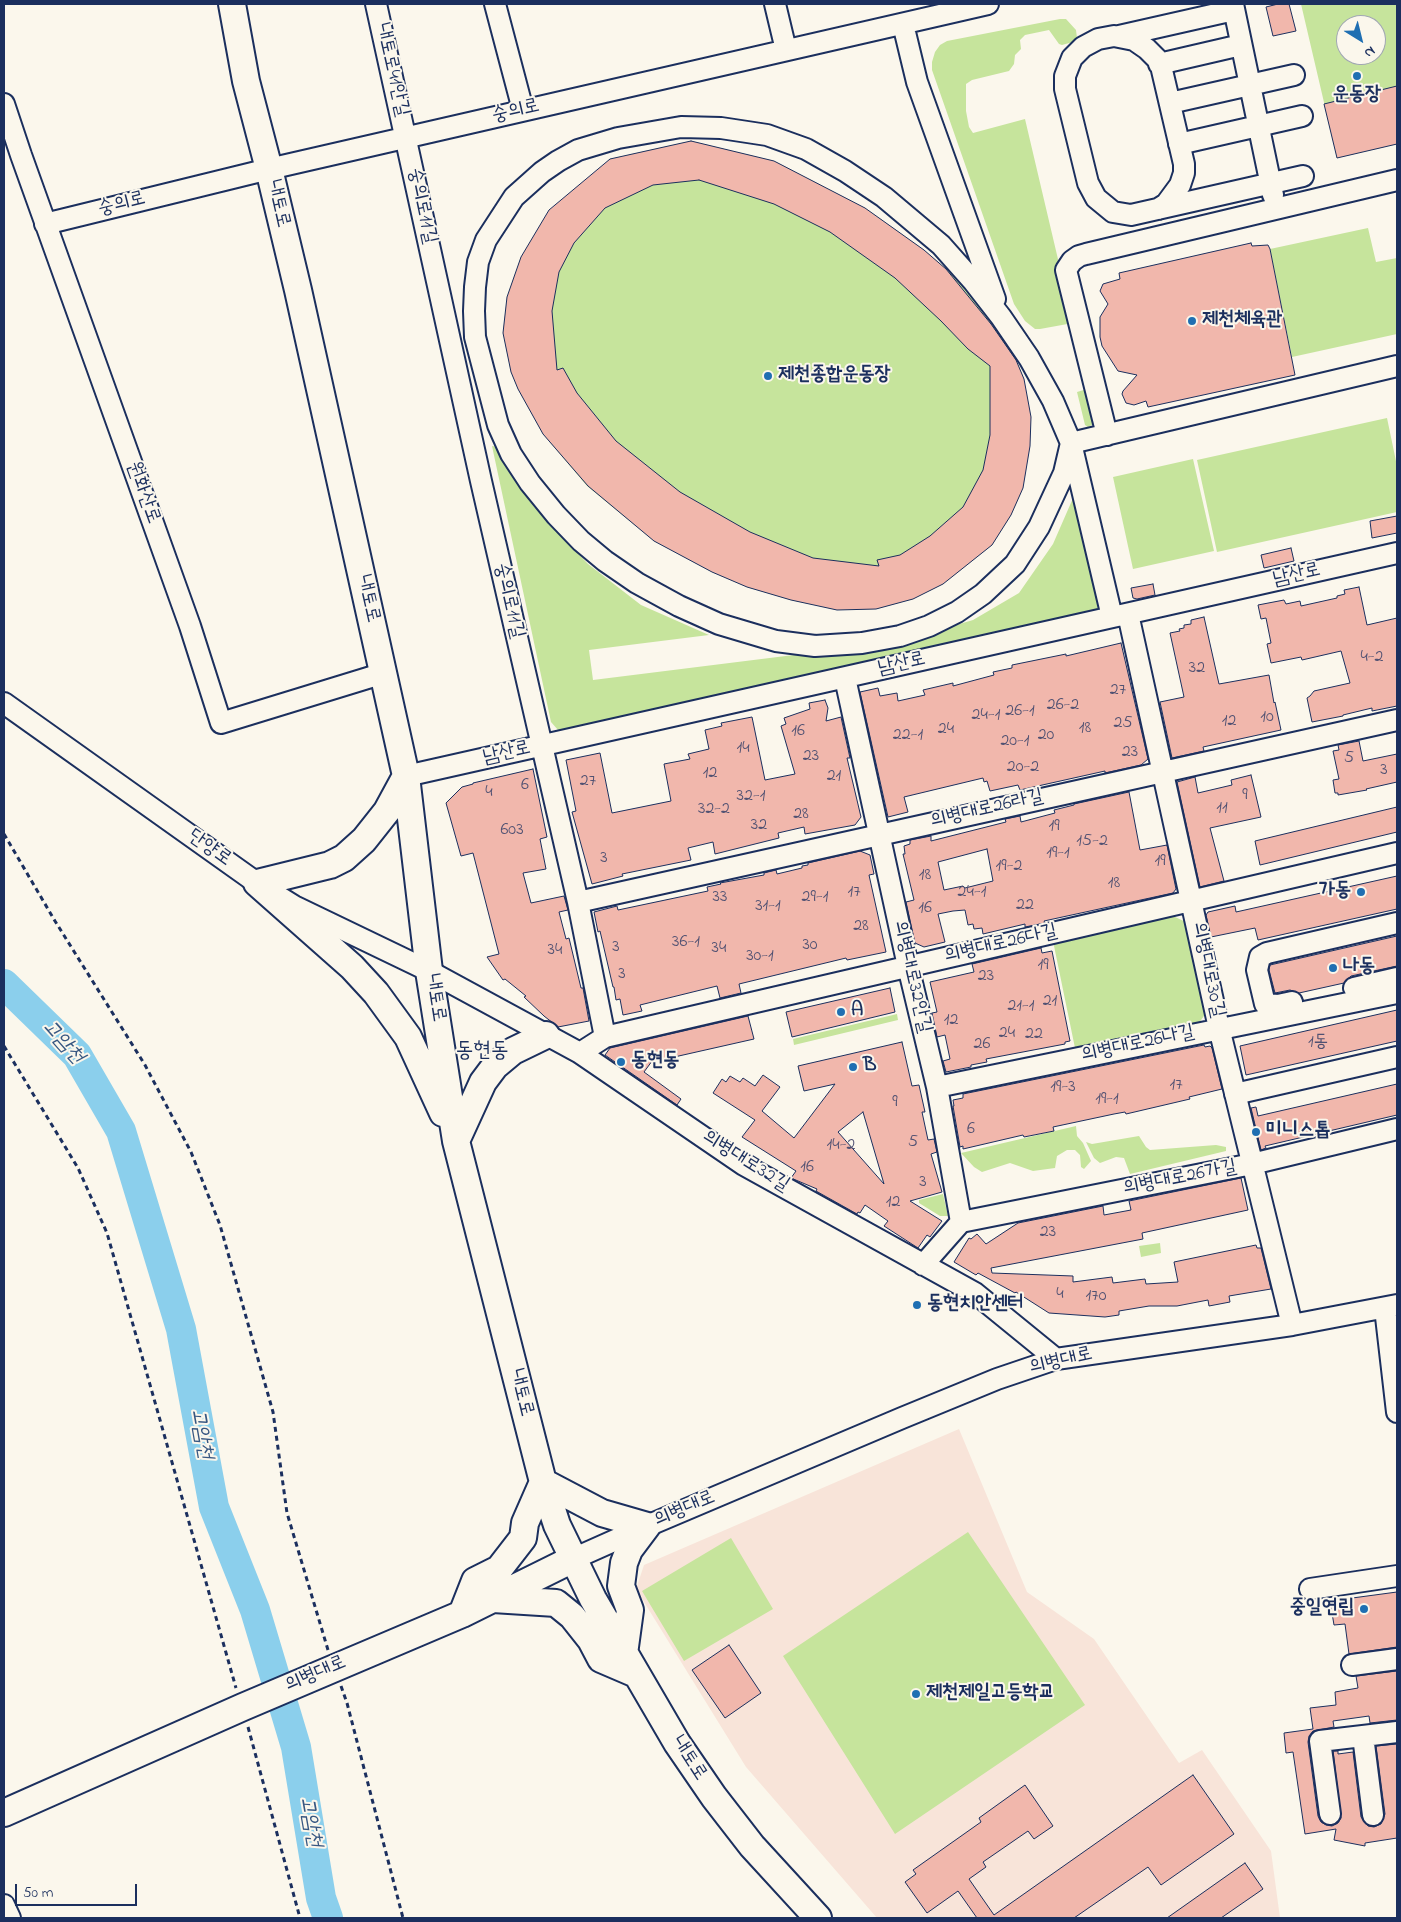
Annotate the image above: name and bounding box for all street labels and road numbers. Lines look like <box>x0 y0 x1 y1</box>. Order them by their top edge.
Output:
street label: 내토로41안길 <box>369 21 413 119</box>
street label: 숭의로 <box>490 95 542 129</box>
street label: 숭의로11길 <box>401 166 441 246</box>
street label: 내토로 <box>260 178 294 230</box>
street label: 숭의로 <box>96 188 148 222</box>
street label: 원화산로 <box>120 459 164 527</box>
street label: 남산로 <box>1271 559 1323 593</box>
street label: 숭의로11길 <box>488 561 528 641</box>
street label: 내토로 <box>350 573 384 625</box>
street label: 남산로 <box>876 648 928 682</box>
street label: 남산로 <box>481 737 533 771</box>
street label: 의병대로26라길 <box>928 785 1046 835</box>
street label: 단양로 <box>182 825 236 873</box>
street label: 의병대로32안길 <box>886 918 936 1036</box>
street label: 의병대로26다길 <box>942 920 1060 970</box>
street label: 의병대로30길 <box>1185 920 1229 1020</box>
street label: 내토로 <box>418 972 450 1024</box>
street label: 의병대로26나길 <box>1079 1021 1197 1069</box>
street label: 의병대로32길 <box>697 1126 793 1198</box>
street label: 의병대로26가길 <box>1121 1156 1239 1202</box>
street label: 의병대로 <box>1027 1343 1095 1381</box>
street label: 내토로 <box>503 1367 537 1419</box>
street label: 의병대로 <box>651 1486 719 1534</box>
street label: 의병대로 <box>282 1651 350 1699</box>
street label: 내토로 <box>665 1732 711 1786</box>

